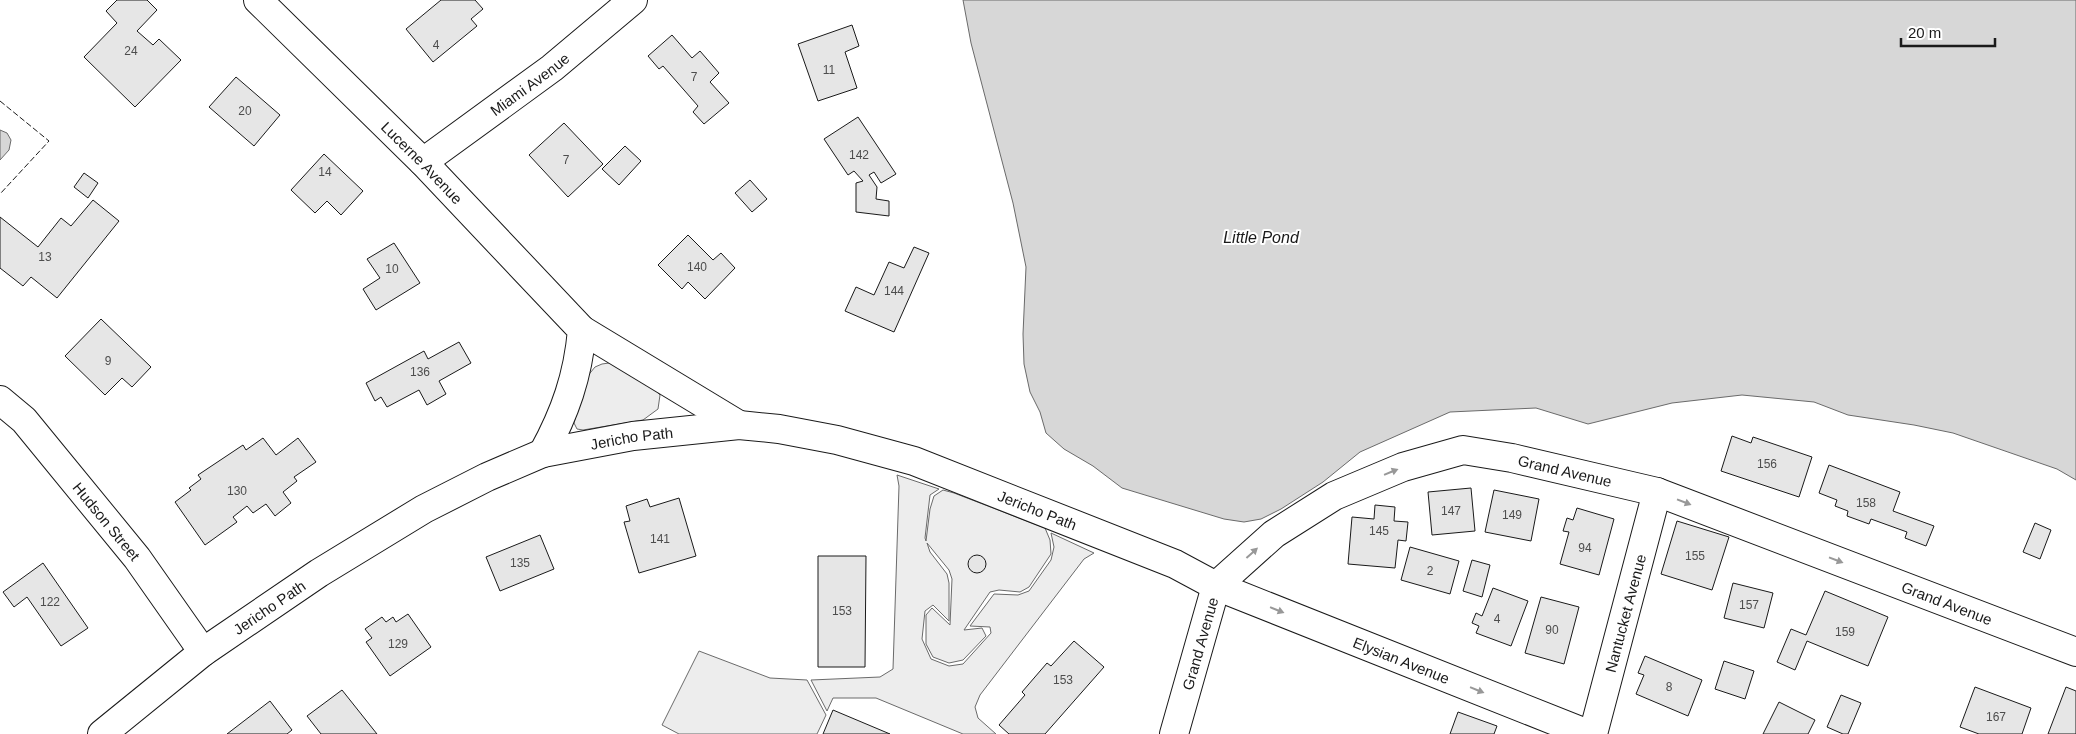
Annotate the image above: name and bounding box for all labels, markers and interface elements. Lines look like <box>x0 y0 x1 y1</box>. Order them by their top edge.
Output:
scale bar <box>1901 15 1995 47</box>
text: 20 m <box>1908 24 1941 41</box>
house number: 4 <box>433 38 440 52</box>
house number: 24 <box>124 44 138 58</box>
street label: Miami Avenue <box>487 49 572 119</box>
house number: 11 <box>823 63 836 77</box>
house number: 7 <box>691 70 698 84</box>
house number: 20 <box>238 104 252 118</box>
street label: Lucerne Avenue <box>378 118 466 207</box>
house number: 142 <box>849 148 869 162</box>
house number: 7 <box>563 153 570 167</box>
house number: 14 <box>318 165 332 179</box>
water label: Little Pond <box>1223 229 1300 246</box>
house number: 13 <box>38 250 52 264</box>
house number: 140 <box>687 260 707 274</box>
house number: 10 <box>385 262 399 276</box>
house number: 144 <box>884 284 904 298</box>
house number: 9 <box>105 354 112 368</box>
house number: 136 <box>410 365 430 379</box>
street label: Jericho Path <box>589 423 674 452</box>
street label: Grand Avenue <box>1516 451 1613 490</box>
house number: 156 <box>1757 457 1777 471</box>
one-way arrow <box>1384 467 1398 475</box>
street label: Hudson Street <box>70 479 144 564</box>
house number: 130 <box>227 484 247 498</box>
street label: Jericho Path <box>996 487 1079 533</box>
house number: 158 <box>1856 496 1876 510</box>
one-way arrow <box>1677 498 1692 506</box>
house number: 147 <box>1441 504 1461 518</box>
house number: 149 <box>1502 508 1522 522</box>
house number: 145 <box>1369 524 1389 538</box>
house number: 141 <box>650 532 670 546</box>
house number: 94 <box>1578 541 1592 555</box>
one-way arrow <box>1245 547 1257 559</box>
house number: 155 <box>1685 549 1705 563</box>
street label: Nantucket Avenue <box>1601 552 1649 674</box>
house number: 135 <box>510 556 530 570</box>
one-way arrow <box>1828 557 1843 564</box>
house number: 2 <box>1427 564 1434 578</box>
street label: Jericho Path <box>230 577 308 638</box>
street label: Grand Avenue <box>1899 578 1995 628</box>
house number: 122 <box>40 595 60 609</box>
street label: Grand Avenue <box>1178 595 1221 692</box>
house number: 157 <box>1739 598 1759 612</box>
house number: 153 <box>832 604 852 618</box>
one-way arrow <box>1270 606 1285 614</box>
house number: 4 <box>1494 612 1501 626</box>
house number: 90 <box>1545 623 1559 637</box>
house number: 159 <box>1835 625 1855 639</box>
street label: Elysian Avenue <box>1351 633 1452 687</box>
house number: 129 <box>388 637 408 651</box>
house number: 153 <box>1053 673 1073 687</box>
house number: 8 <box>1666 680 1673 694</box>
one-way arrow <box>1470 686 1485 694</box>
house number: 167 <box>1986 710 2006 724</box>

